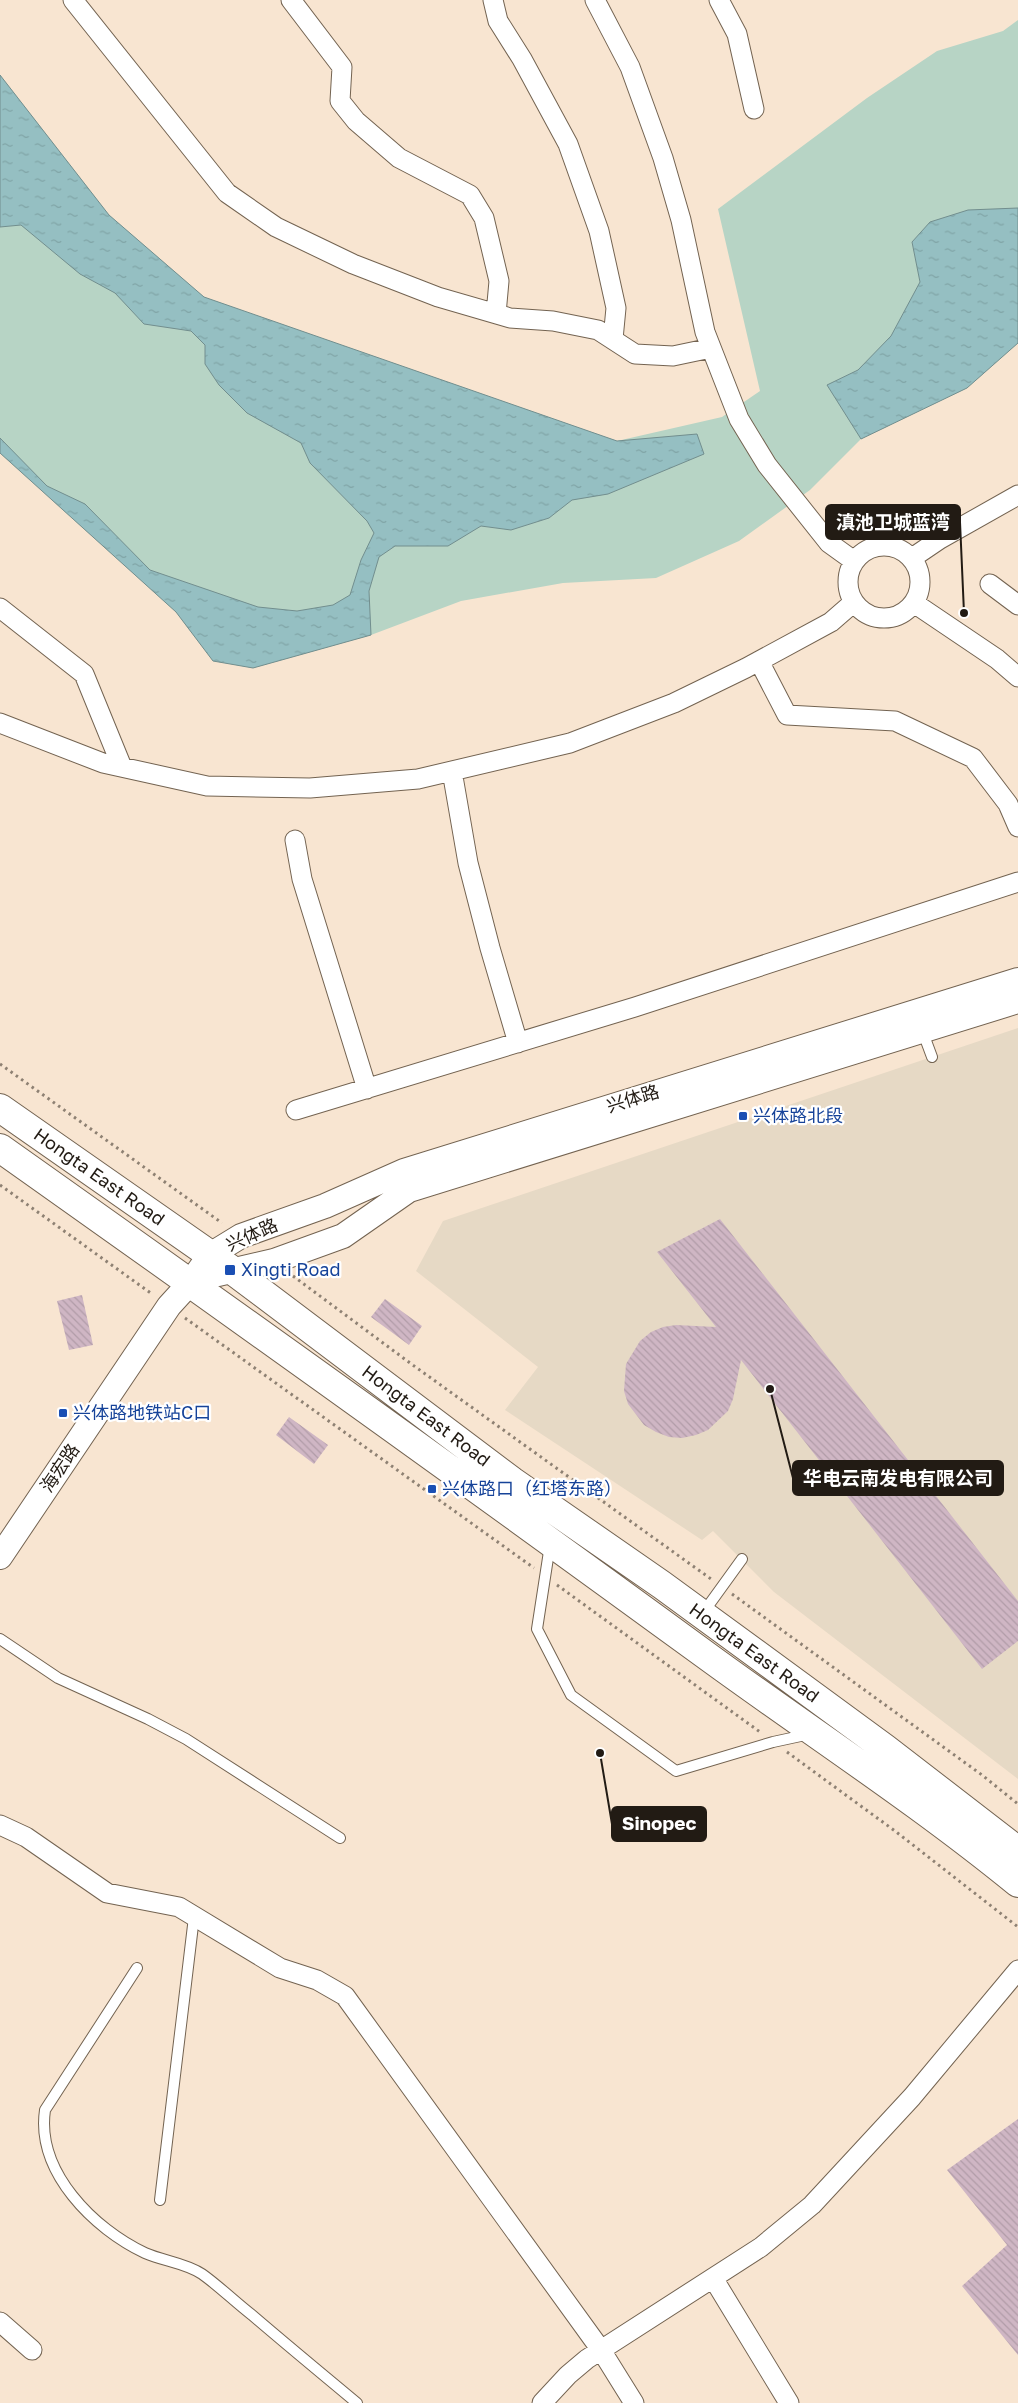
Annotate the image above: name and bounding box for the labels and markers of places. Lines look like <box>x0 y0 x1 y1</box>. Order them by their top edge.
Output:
callout: 滇池卫城蓝湾 <box>826 505 960 539</box>
place label: 兴体路北段 <box>753 1104 843 1126</box>
marker: 兴体路北段 <box>737 1110 749 1122</box>
place label: Xingti Road <box>241 1258 340 1280</box>
marker: Xingti Road <box>223 1263 237 1277</box>
place label: 兴体路地铁站C口 <box>73 1401 211 1423</box>
marker: 兴体路地铁站C口 <box>57 1407 69 1419</box>
callout: 华电云南发电有限公司 <box>793 1461 1003 1495</box>
place label: 兴体路口（红塔东路） <box>442 1477 622 1499</box>
marker: 兴体路口（红塔东路） <box>426 1483 438 1495</box>
callout: Sinopec <box>612 1807 706 1841</box>

